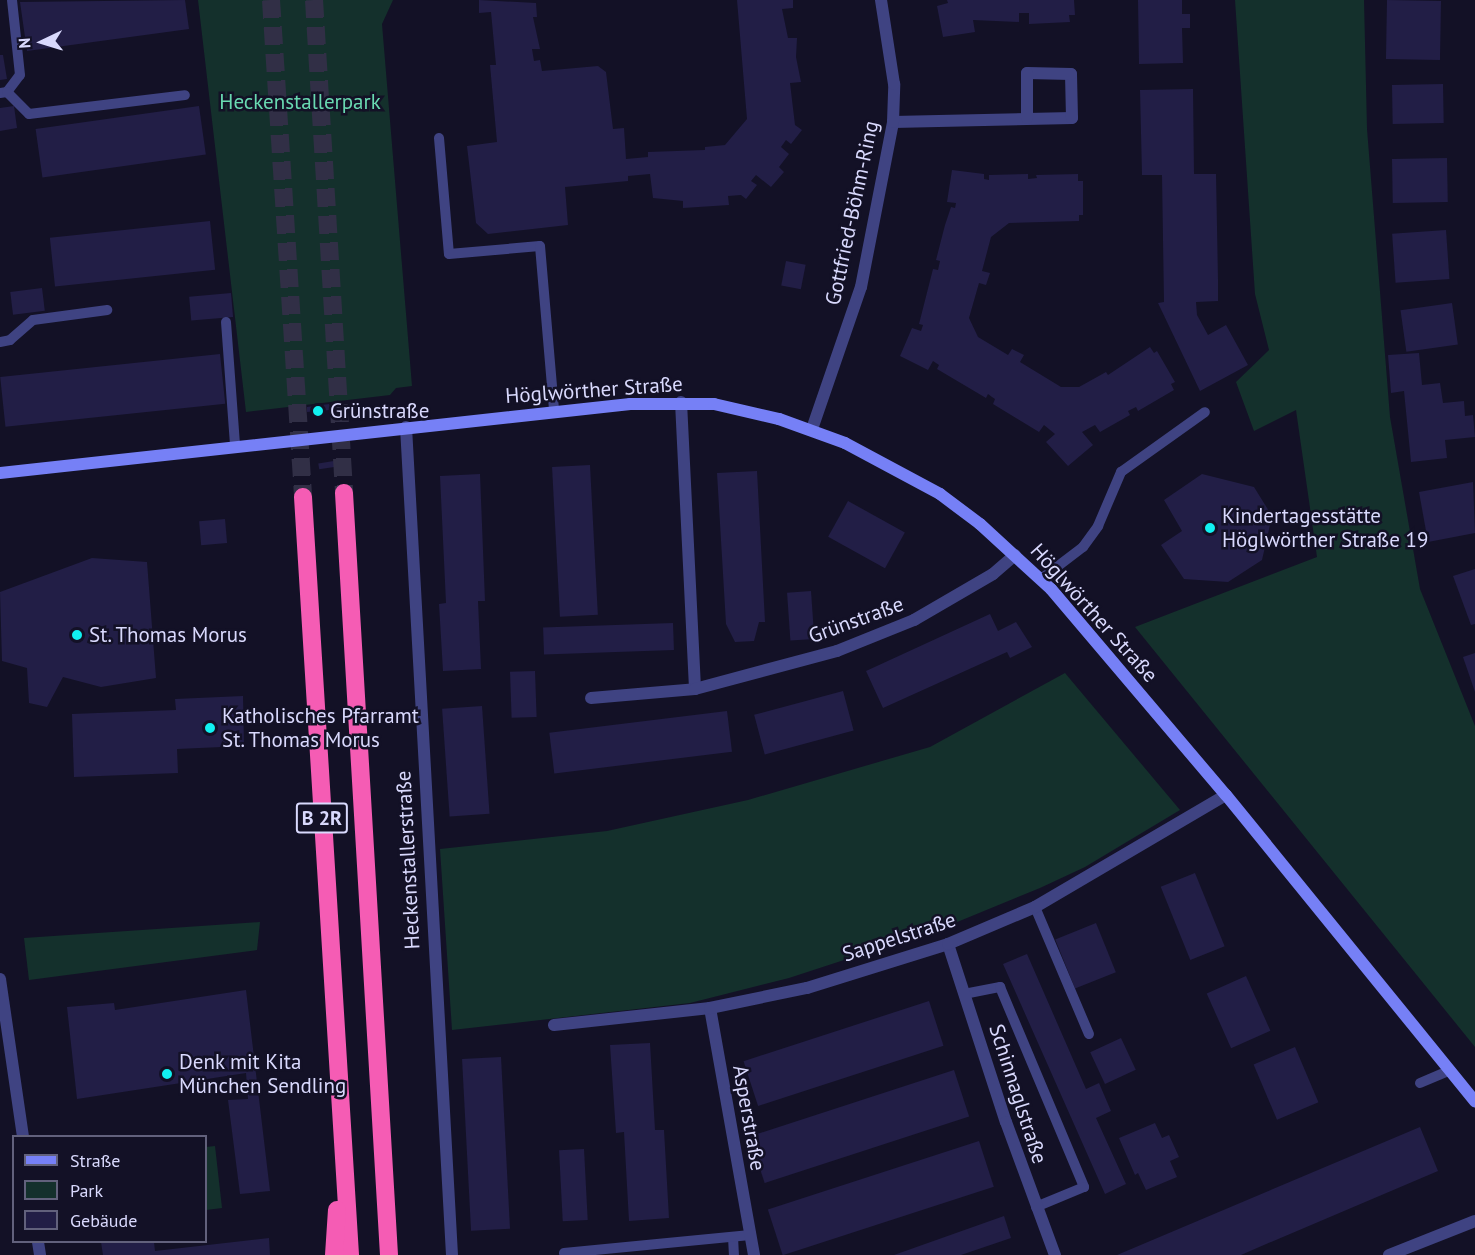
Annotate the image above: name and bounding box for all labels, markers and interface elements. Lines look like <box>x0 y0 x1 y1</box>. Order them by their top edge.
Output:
north arrow <box>12 12 72 72</box>
text: N <box>14 37 34 49</box>
park label: Heckenstallerpark <box>219 89 381 115</box>
street label: Gottfried-Böhm-Ring <box>820 119 884 307</box>
street label: Höglwörther Straße <box>504 371 684 409</box>
place label: Grünstraße <box>330 398 429 424</box>
marker: Grünstraße <box>311 404 325 418</box>
place label: Kindertagesstätte Höglwörther Straße 19 <box>1222 503 1428 553</box>
marker: Kindertagesstätte Höglwörther Straße 19 <box>1203 521 1217 535</box>
street label: Höglwörther Straße <box>1025 538 1163 688</box>
street label: Grünstraße <box>805 591 907 649</box>
place label: St. Thomas Morus <box>89 622 249 648</box>
marker: St. Thomas Morus <box>70 628 84 642</box>
place label: Katholisches Pfarramt St. Thomas Morus <box>222 703 419 753</box>
marker: Katholisches Pfarramt St. Thomas Morus <box>203 721 217 735</box>
street label: Heckenstallerstraße <box>391 770 425 950</box>
road number: B 2R <box>295 801 349 835</box>
street label: Sappelstraße <box>839 907 959 967</box>
street label: Schinnaglstraße <box>984 1021 1052 1167</box>
place label: Denk mit Kita München Sendling <box>179 1049 346 1099</box>
street label: Asperstraße <box>727 1063 771 1173</box>
marker: Denk mit Kita München Sendling <box>160 1067 174 1081</box>
legend <box>12 1135 207 1243</box>
text: Straße <box>70 1149 121 1172</box>
text: Park <box>70 1179 103 1202</box>
text: Gebäude <box>70 1209 137 1232</box>

